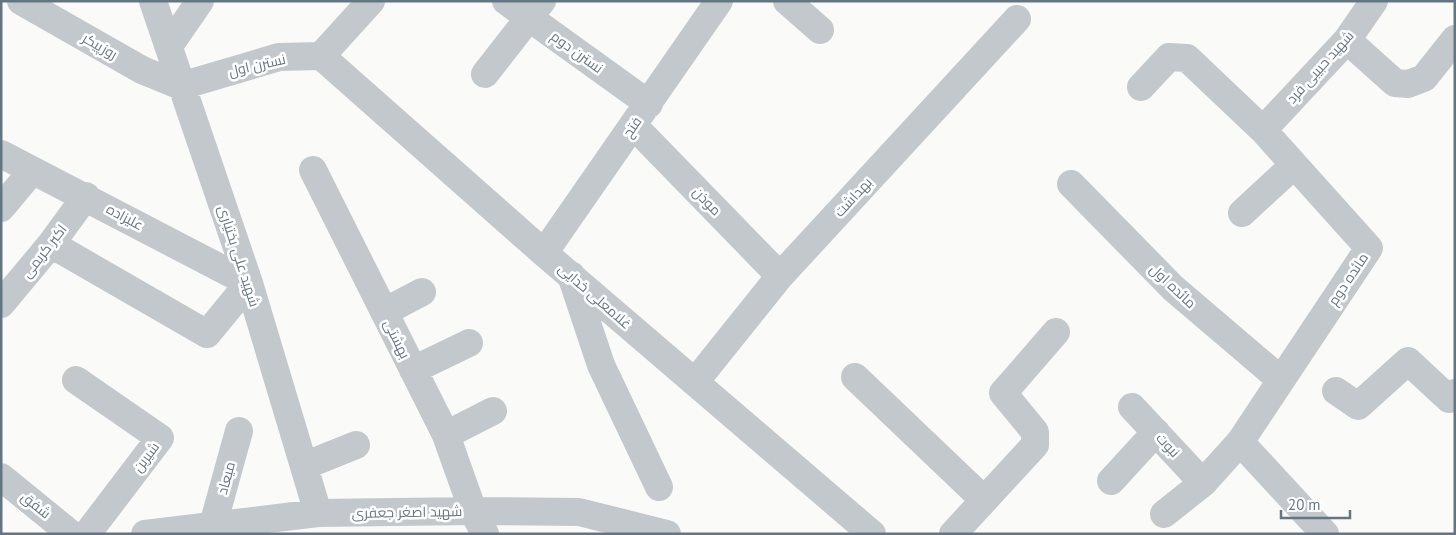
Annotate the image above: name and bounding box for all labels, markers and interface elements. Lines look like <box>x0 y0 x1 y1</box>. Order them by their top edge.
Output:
street label: نسترن دوم <box>547 27 607 78</box>
street label: شهید حبیبی فرد <box>1283 27 1357 107</box>
street label: روزپیکر <box>78 28 121 64</box>
street label: نسترن اول <box>227 50 287 80</box>
street label: فتح <box>618 113 646 141</box>
street label: بهداشت <box>830 174 876 220</box>
street label: موذن <box>689 183 725 219</box>
street label: علیزاده <box>103 200 147 234</box>
street label: شهید علی بختیاری <box>214 203 264 309</box>
street label: اکبر کریمی <box>17 221 71 281</box>
street label: مائده دوم <box>1324 249 1373 309</box>
street label: غلامعلی خدایی <box>555 259 635 333</box>
street label: مائده اول <box>1146 260 1200 312</box>
street label: بهشتی <box>380 316 414 362</box>
street label: نبوت <box>1152 429 1184 461</box>
street label: شیرین <box>129 438 163 476</box>
street label: میعاد <box>213 460 239 496</box>
street label: شفق <box>17 488 55 522</box>
scale bar <box>1281 488 1350 520</box>
text: 20 m <box>1288 495 1321 514</box>
street label: شهید اصغر جعفری <box>352 502 462 522</box>

